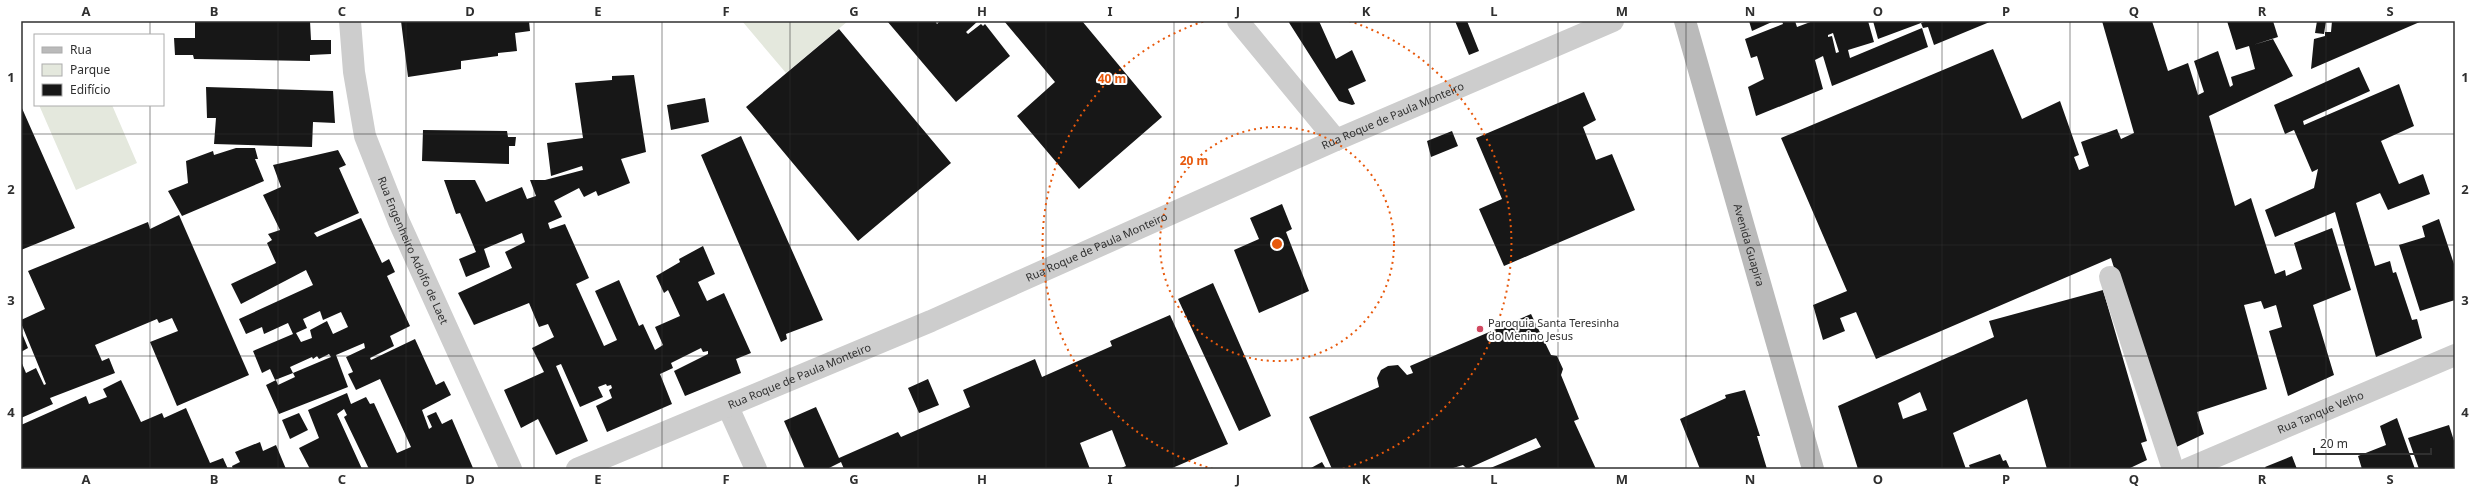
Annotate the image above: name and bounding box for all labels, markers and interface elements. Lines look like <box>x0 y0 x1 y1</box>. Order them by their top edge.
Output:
text: A <box>82 2 91 20</box>
text: B <box>210 2 218 20</box>
text: C <box>338 2 346 20</box>
text: D <box>465 2 475 20</box>
text: E <box>594 2 602 20</box>
text: F <box>722 2 730 20</box>
text: G <box>849 2 859 20</box>
text: H <box>977 2 987 20</box>
text: I <box>1107 2 1113 20</box>
text: J <box>1235 2 1240 20</box>
text: K <box>1362 2 1371 20</box>
text: L <box>1490 2 1498 20</box>
text: M <box>1616 2 1628 20</box>
text: N <box>1745 2 1755 20</box>
text: O <box>1873 2 1883 20</box>
text: P <box>2002 2 2010 20</box>
text: Q <box>2129 2 2139 20</box>
text: R <box>2258 2 2267 20</box>
text: S <box>2386 2 2394 20</box>
legend <box>34 34 164 106</box>
text: Rua <box>70 41 92 58</box>
text: Parque <box>70 61 111 78</box>
text: 1 <box>7 68 15 86</box>
text: 1 <box>2461 68 2469 86</box>
text: 40 m <box>1098 70 1126 87</box>
street label: Rua Roque de Paula Monteiro <box>1319 78 1466 153</box>
text: Edifício <box>70 81 111 98</box>
text: 20 m <box>1180 152 1208 169</box>
street label: Rua Engenheiro Adolfo de Laet <box>375 174 452 326</box>
text: 2 <box>7 180 15 198</box>
text: 2 <box>2461 180 2469 198</box>
street label: Avenida Guapira <box>1731 202 1768 288</box>
street label: Rua Roque de Paula Monteiro <box>1023 208 1170 285</box>
centre of rings <box>1270 237 1284 251</box>
text: 3 <box>7 291 15 309</box>
text: 3 <box>2461 291 2469 309</box>
place label: Paroquia Santa Teresinha do Menino Jesus <box>1488 315 1619 343</box>
marker: Paroquia Santa Teresinha do Menino Jesus <box>1475 324 1485 334</box>
street label: Rua Roque de Paula Monteiro <box>725 339 873 412</box>
street label: Rua Tanque Velho <box>2275 387 2366 437</box>
text: 4 <box>7 403 15 421</box>
text: 4 <box>2461 403 2469 421</box>
scale bar <box>2314 430 2431 456</box>
text: 20 m <box>2320 435 2348 452</box>
text: A <box>82 470 91 488</box>
text: B <box>210 470 218 488</box>
text: C <box>338 470 346 488</box>
text: D <box>465 470 475 488</box>
text: E <box>594 470 602 488</box>
text: F <box>722 470 730 488</box>
text: G <box>849 470 859 488</box>
text: H <box>977 470 987 488</box>
text: I <box>1107 470 1113 488</box>
text: J <box>1235 470 1240 488</box>
text: K <box>1362 470 1371 488</box>
text: L <box>1490 470 1498 488</box>
text: M <box>1616 470 1628 488</box>
text: N <box>1745 470 1755 488</box>
text: O <box>1873 470 1883 488</box>
text: P <box>2002 470 2010 488</box>
text: Q <box>2129 470 2139 488</box>
text: R <box>2258 470 2267 488</box>
text: S <box>2386 470 2394 488</box>

